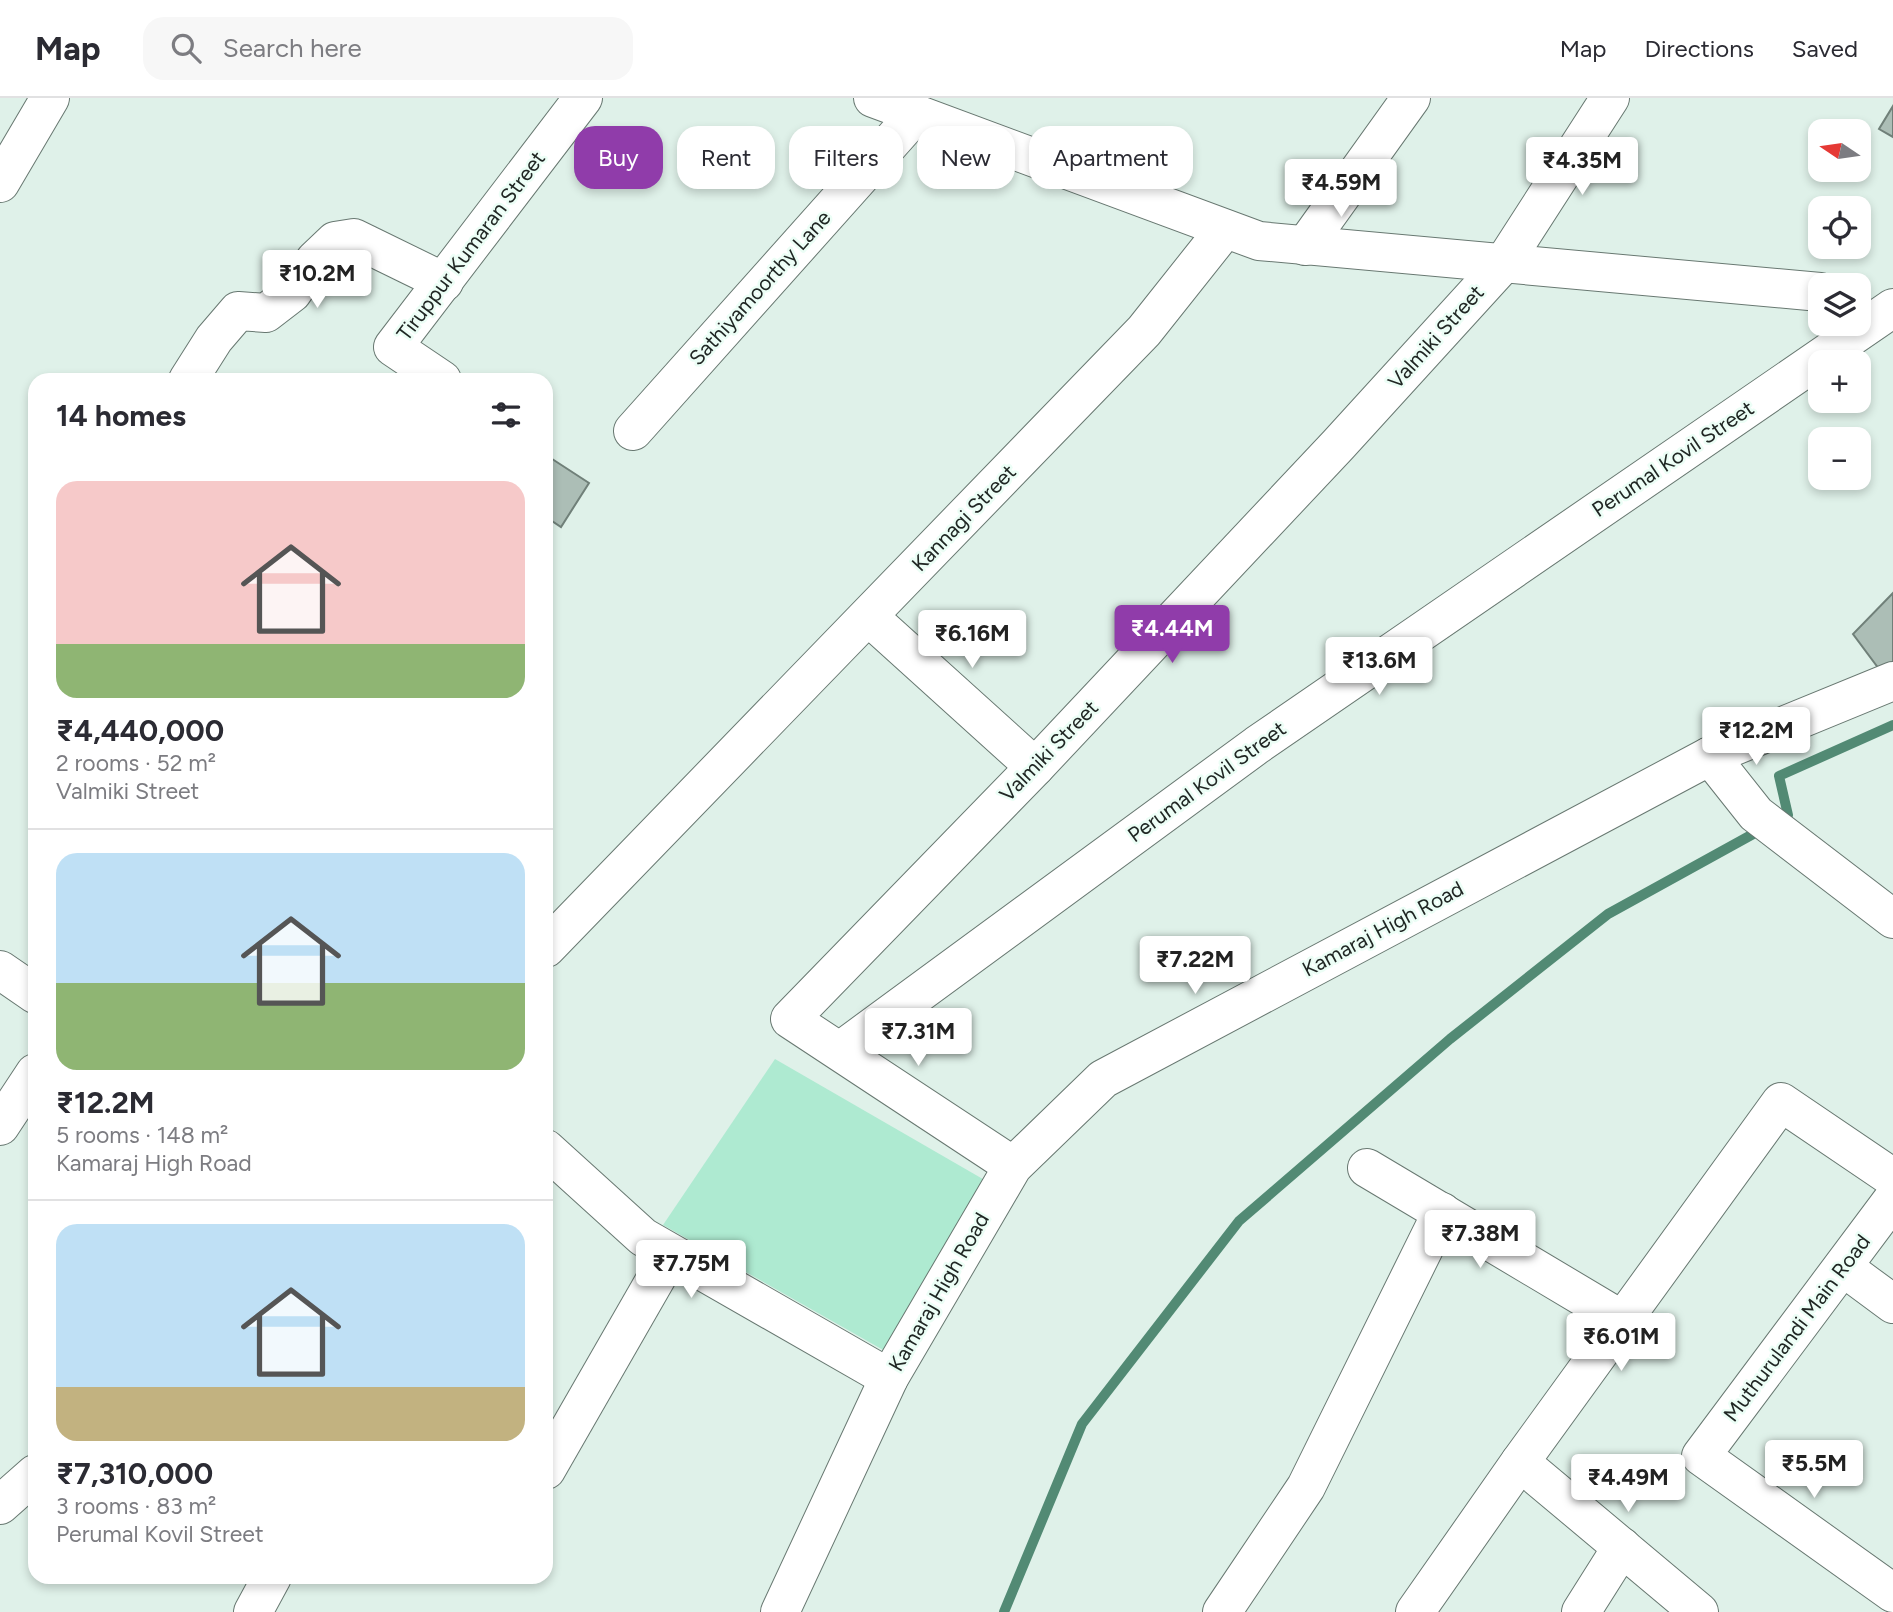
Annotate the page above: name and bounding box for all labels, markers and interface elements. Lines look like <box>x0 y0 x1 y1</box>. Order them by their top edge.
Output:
search box <box>143 17 633 80</box>
text: Map <box>35 29 101 68</box>
icon: search <box>167 29 205 67</box>
text: Search here <box>223 32 362 64</box>
text: Map <box>1560 34 1606 63</box>
text: Directions <box>1644 34 1754 63</box>
text: Saved <box>1792 34 1858 63</box>
north arrow <box>1808 119 1871 182</box>
map controls <box>1808 119 1871 490</box>
chip: Buy <box>574 126 663 189</box>
chip: Rent <box>677 126 775 189</box>
chip: Filters <box>789 126 903 189</box>
chip: New <box>917 126 1015 189</box>
chip: Apartment <box>1029 126 1193 189</box>
pin: ₹4.35M <box>1525 138 1639 197</box>
street label: Tiruppur Kumaran Street <box>391 146 550 345</box>
text: ₹4.35M <box>1542 146 1622 174</box>
pin: ₹4.59M <box>1284 159 1398 219</box>
text: ₹4.59M <box>1301 168 1381 196</box>
button: locate <box>1808 196 1871 259</box>
street label: Sathiyamoorthy Lane <box>684 205 836 370</box>
pin: ₹10.2M <box>260 250 374 310</box>
text: ₹10.2M <box>278 259 356 287</box>
button: layers <box>1808 273 1871 336</box>
street label: Valmiki Street <box>1383 280 1489 394</box>
button: + <box>1808 350 1871 413</box>
street label: Perumal Kovil Street <box>1587 395 1758 522</box>
icon: filters <box>487 396 525 434</box>
text: 14 homes <box>56 397 186 434</box>
button: − <box>1808 427 1871 490</box>
street label: Kannagi Street <box>906 459 1021 576</box>
icon: home <box>228 526 354 652</box>
pin: ₹4.44M <box>1115 606 1229 665</box>
pin: ₹6.16M <box>915 610 1029 670</box>
text: ₹4.44M <box>1131 614 1213 642</box>
text: ₹6.16M <box>934 619 1010 647</box>
pin: ₹13.6M <box>1322 638 1436 697</box>
text: ₹13.6M <box>1341 646 1417 674</box>
street label: Valmiki Street <box>994 695 1103 806</box>
pin: ₹12.2M <box>1699 708 1813 767</box>
text: ₹4,440,000 <box>56 712 224 749</box>
street label: Perumal Kovil Street <box>1123 716 1291 847</box>
text: ₹12.2M <box>1718 716 1794 744</box>
text: 2 rooms · 52 m² <box>56 749 216 777</box>
text: Valmiki Street <box>56 777 199 805</box>
street label: Kamaraj High Road <box>1298 876 1468 982</box>
icon: home <box>228 898 354 1024</box>
pin: ₹7.22M <box>1138 936 1252 996</box>
text: ₹7.22M <box>1156 945 1234 973</box>
pin: ₹7.31M <box>861 1009 975 1068</box>
text: ₹7.31M <box>881 1017 955 1045</box>
text: ₹12.2M <box>56 1084 155 1121</box>
text: 5 rooms · 148 m² <box>56 1121 228 1149</box>
text: Kamaraj High Road <box>56 1149 252 1177</box>
street label: Kamaraj High Road <box>883 1208 994 1375</box>
pin: ₹7.38M <box>1423 1210 1537 1270</box>
text: ₹7.38M <box>1441 1219 1519 1247</box>
street label: Muthurulandi Main Road <box>1718 1229 1875 1426</box>
pin: ₹7.75M <box>634 1240 748 1300</box>
text: ₹7.75M <box>652 1249 730 1277</box>
icon: home <box>228 1269 354 1395</box>
pin: ₹6.01M <box>1564 1314 1678 1373</box>
text: ₹6.01M <box>1582 1322 1660 1350</box>
pin: ₹5.5M <box>1765 1440 1863 1500</box>
text: ₹5.5M <box>1781 1449 1847 1477</box>
pin: ₹4.49M <box>1571 1454 1685 1514</box>
text: ₹7,310,000 <box>56 1455 213 1492</box>
text: ₹4.49M <box>1587 1463 1669 1491</box>
text: 3 rooms · 83 m² <box>56 1492 216 1520</box>
text: Perumal Kovil Street <box>56 1520 264 1548</box>

